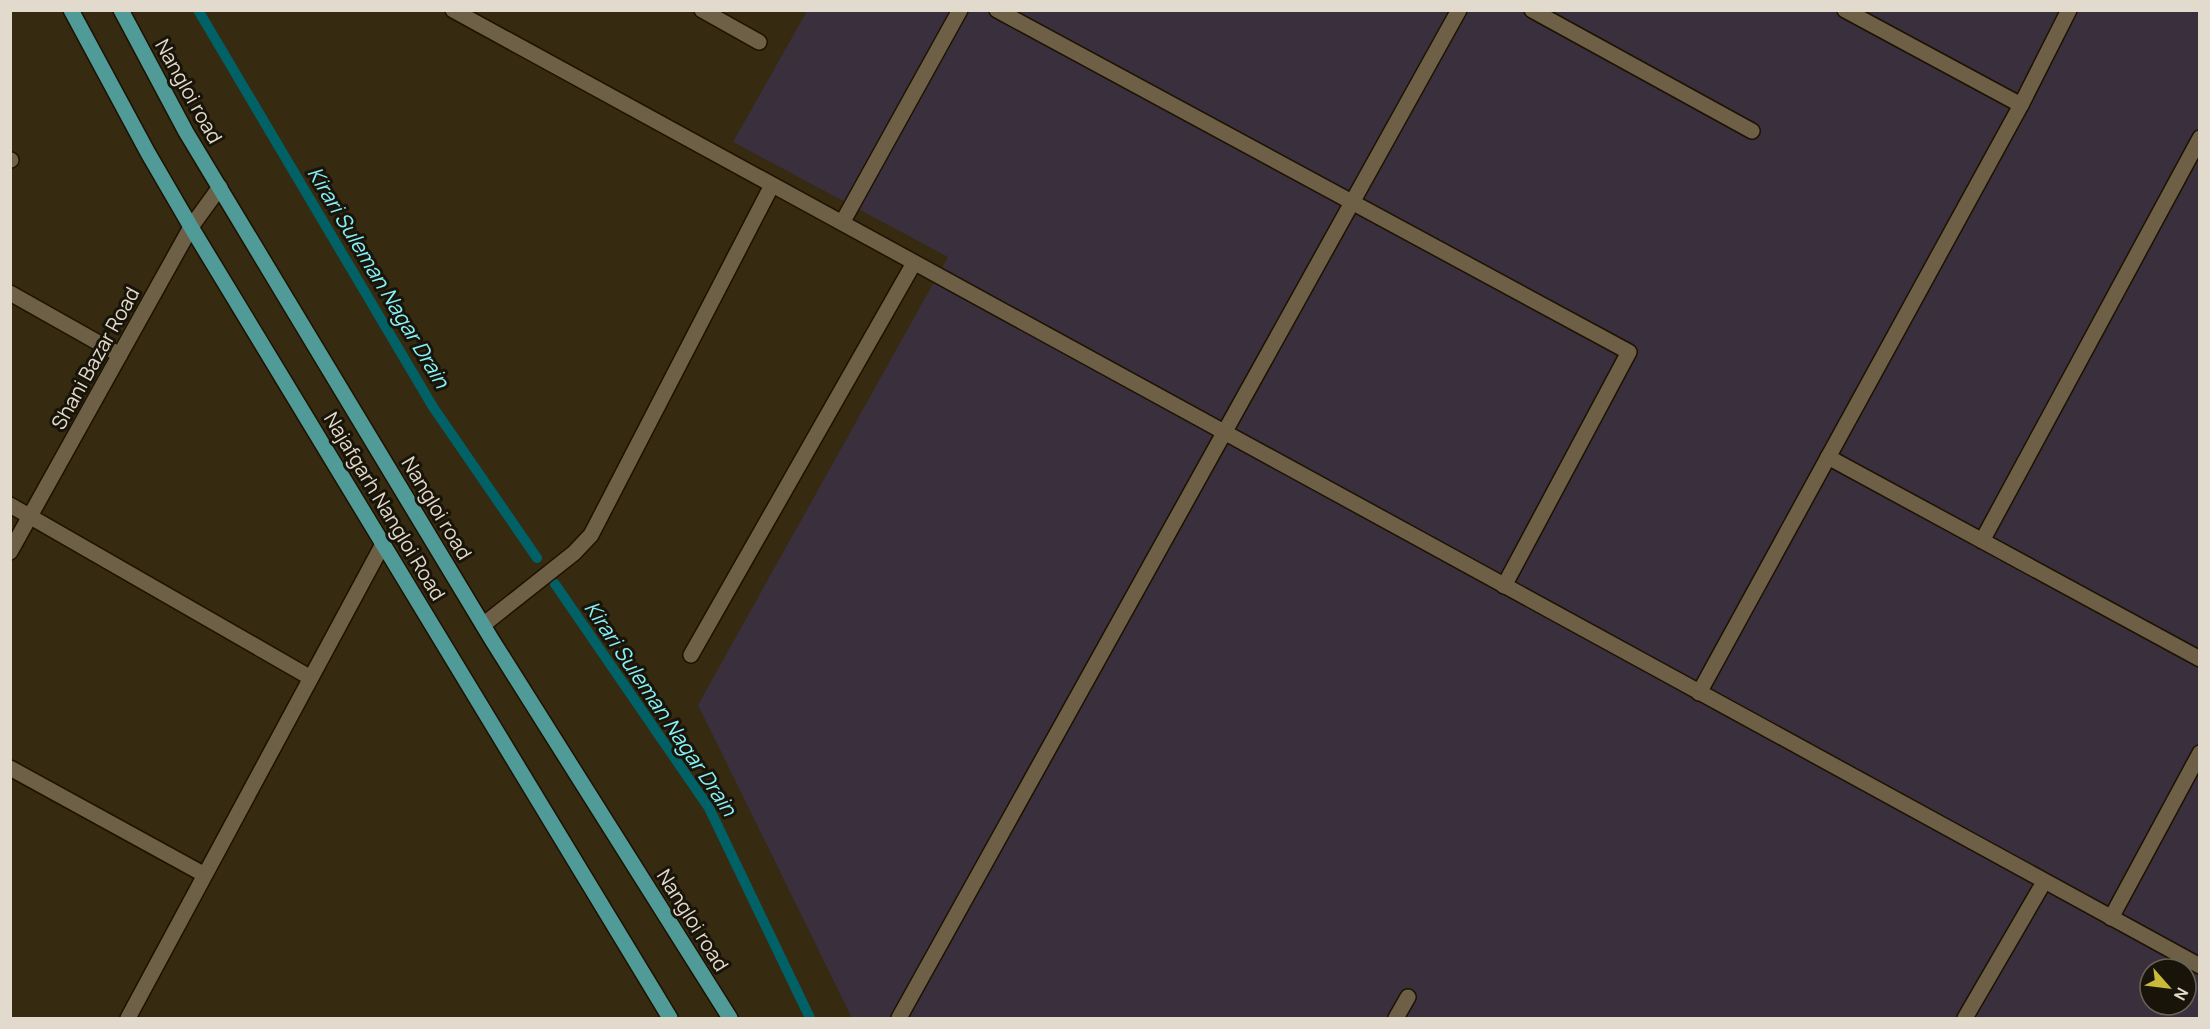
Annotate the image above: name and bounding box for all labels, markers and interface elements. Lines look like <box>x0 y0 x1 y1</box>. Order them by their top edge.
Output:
street label: Nangloi road <box>149 34 229 148</box>
water label: Kirari Suleman Nagar Drain <box>302 161 457 394</box>
street label: Shani Bazar Road <box>45 282 145 434</box>
street label: Najafgarh Nangloi Road <box>318 407 452 605</box>
street label: Nangloi road <box>396 452 478 564</box>
water label: Kirari Suleman Nagar Drain <box>579 595 744 822</box>
street label: Nangloi road <box>651 864 735 976</box>
north arrow <box>2138 957 2198 1017</box>
text: N <box>2169 984 2194 1004</box>

